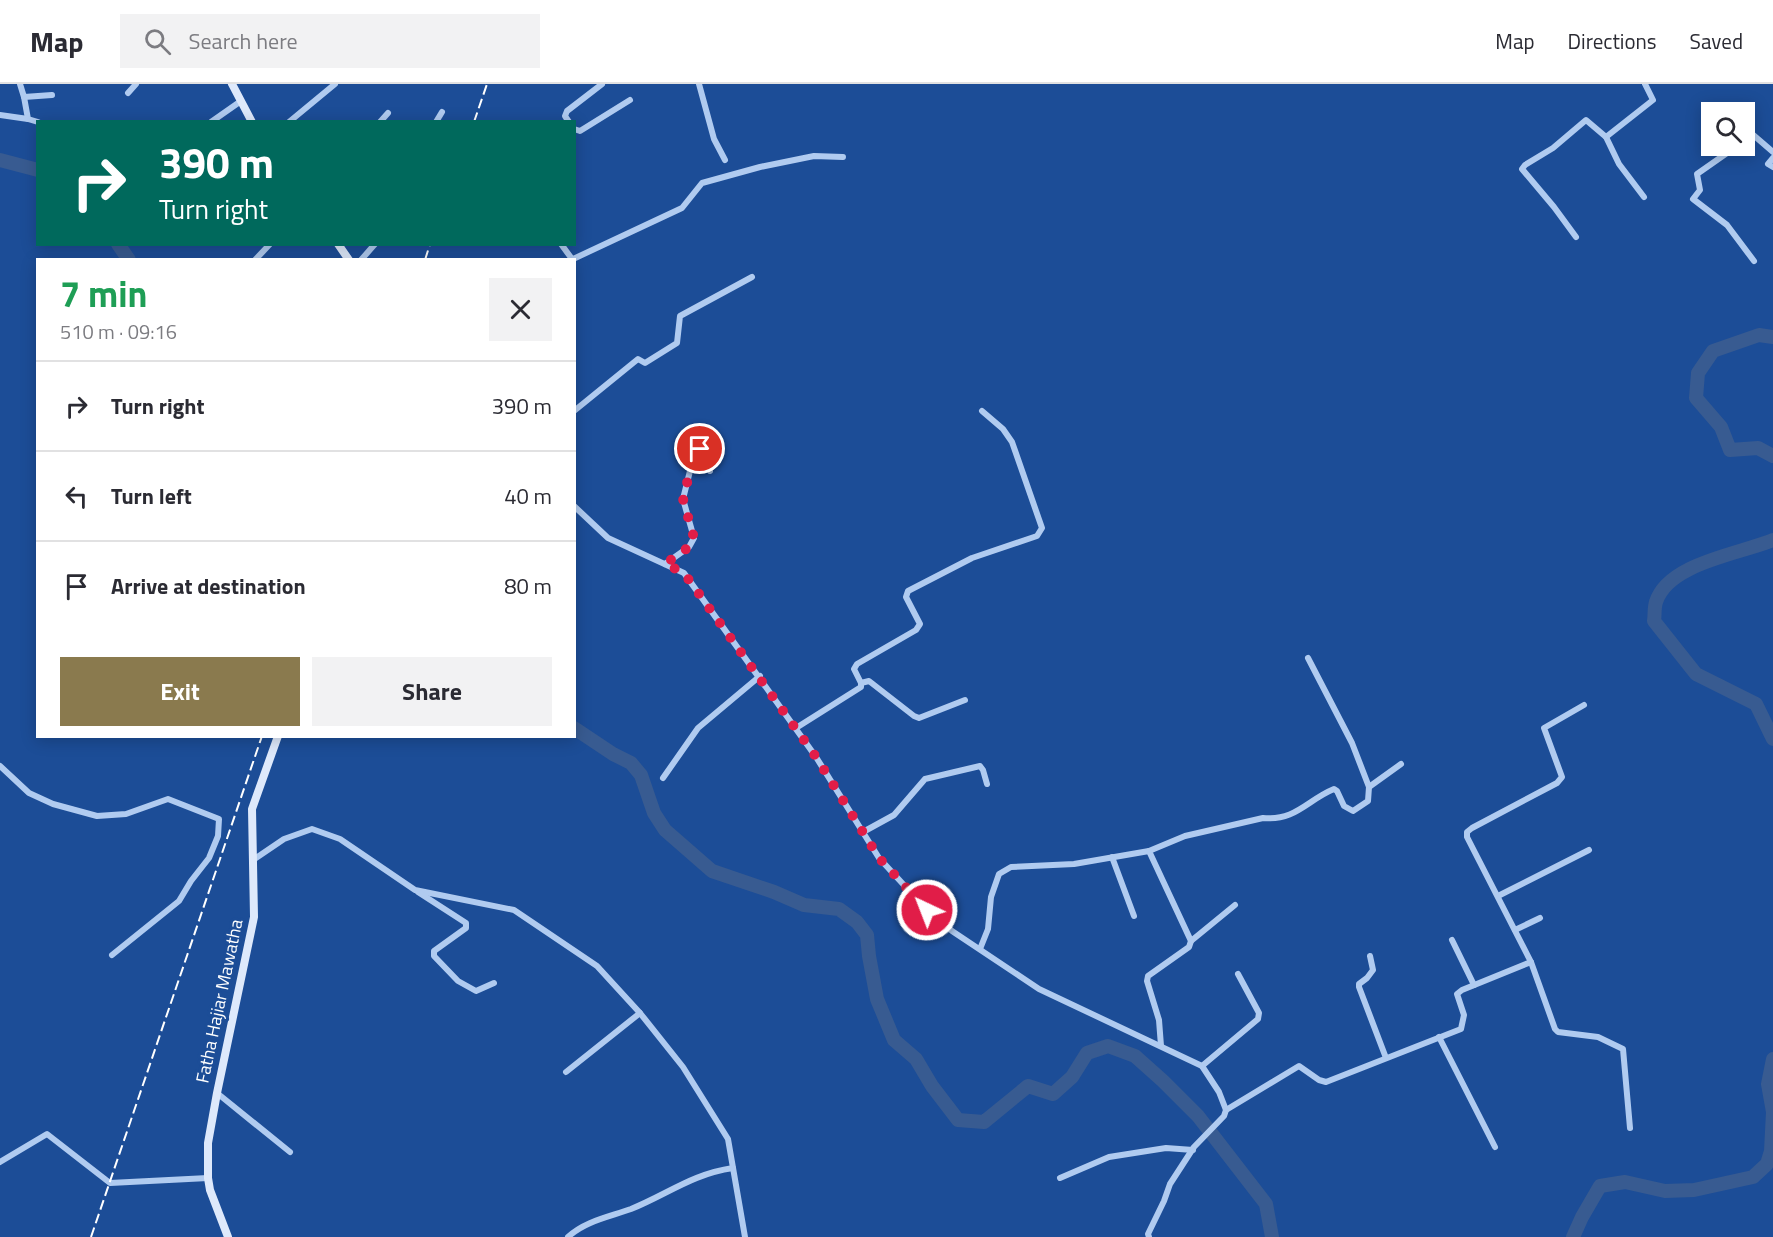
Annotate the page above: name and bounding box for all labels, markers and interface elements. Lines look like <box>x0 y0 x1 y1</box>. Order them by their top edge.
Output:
search box <box>120 14 540 68</box>
text: Map <box>30 20 84 63</box>
text: Search here <box>189 24 298 58</box>
icon: search <box>141 25 174 58</box>
text: Map <box>1495 25 1535 57</box>
text: Directions <box>1568 25 1657 57</box>
text: Saved <box>1690 25 1743 57</box>
map controls <box>1701 102 1755 156</box>
button: search <box>1701 102 1755 156</box>
text: 390 m <box>159 130 274 194</box>
icon: right <box>60 144 138 222</box>
text: Turn right <box>159 188 268 229</box>
text: 7 min <box>60 266 147 321</box>
button: close <box>489 278 552 341</box>
text: 510 m · 09:16 <box>60 316 177 347</box>
text: Turn right <box>111 389 205 423</box>
text: 390 m <box>492 389 552 423</box>
icon: right <box>60 390 93 423</box>
pin <box>674 423 725 474</box>
icon: arrive <box>683 432 716 465</box>
text: Turn left <box>111 479 192 513</box>
text: 40 m <box>504 479 552 513</box>
icon: left <box>60 480 93 513</box>
text: Arrive at destination <box>111 569 306 603</box>
text: 80 m <box>504 569 552 603</box>
icon: arrive <box>60 570 93 603</box>
button: Exit <box>60 657 300 726</box>
button: Share <box>312 657 552 726</box>
position arrow <box>895 878 959 942</box>
street label: Fatha Hajiar Mawatha <box>188 917 250 1085</box>

